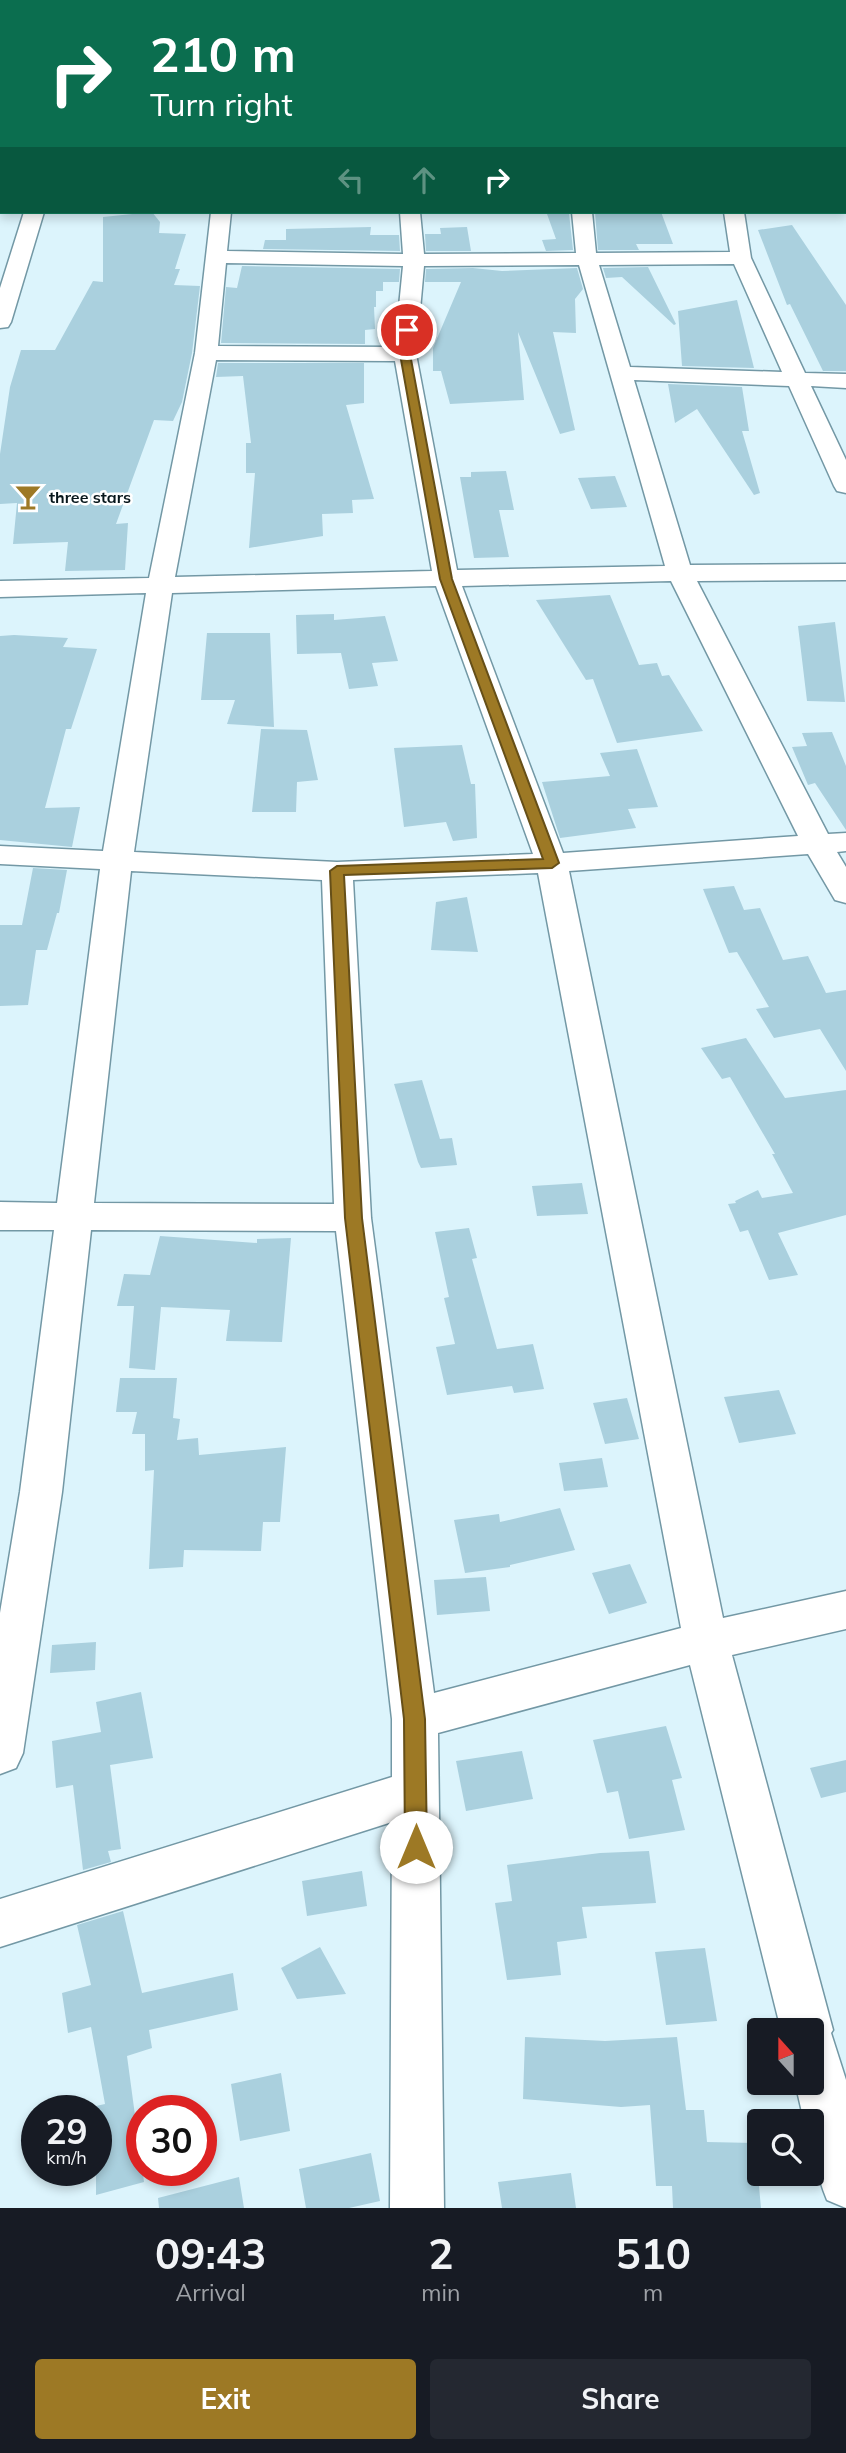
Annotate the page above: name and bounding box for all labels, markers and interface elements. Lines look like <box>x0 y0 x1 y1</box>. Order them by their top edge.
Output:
text: 210 m <box>150 23 296 84</box>
icon: right <box>35 28 126 119</box>
text: Turn right <box>150 84 293 124</box>
icon: left <box>332 161 370 199</box>
icon: ahead <box>405 161 443 199</box>
icon: right <box>478 161 516 199</box>
pin <box>377 300 437 360</box>
icon: arrive <box>388 311 426 349</box>
bar icon: three stars <box>13 482 43 512</box>
place label: three stars <box>49 487 131 507</box>
position arrow <box>379 1810 453 1884</box>
north arrow <box>747 2018 824 2095</box>
map controls <box>747 2018 824 2186</box>
speed limit sign: 30 <box>126 2095 217 2186</box>
text: 29 <box>45 2109 88 2153</box>
button: search <box>747 2109 824 2186</box>
text: km/h <box>46 2146 87 2169</box>
text: 09:43 <box>155 2227 266 2280</box>
text: 2 <box>428 2227 453 2280</box>
text: 510 <box>615 2227 691 2280</box>
text: Arrival <box>175 2278 246 2307</box>
text: min <box>421 2278 460 2307</box>
text: m <box>643 2278 663 2307</box>
button: Exit <box>35 2359 416 2439</box>
button: Share <box>430 2359 811 2439</box>

